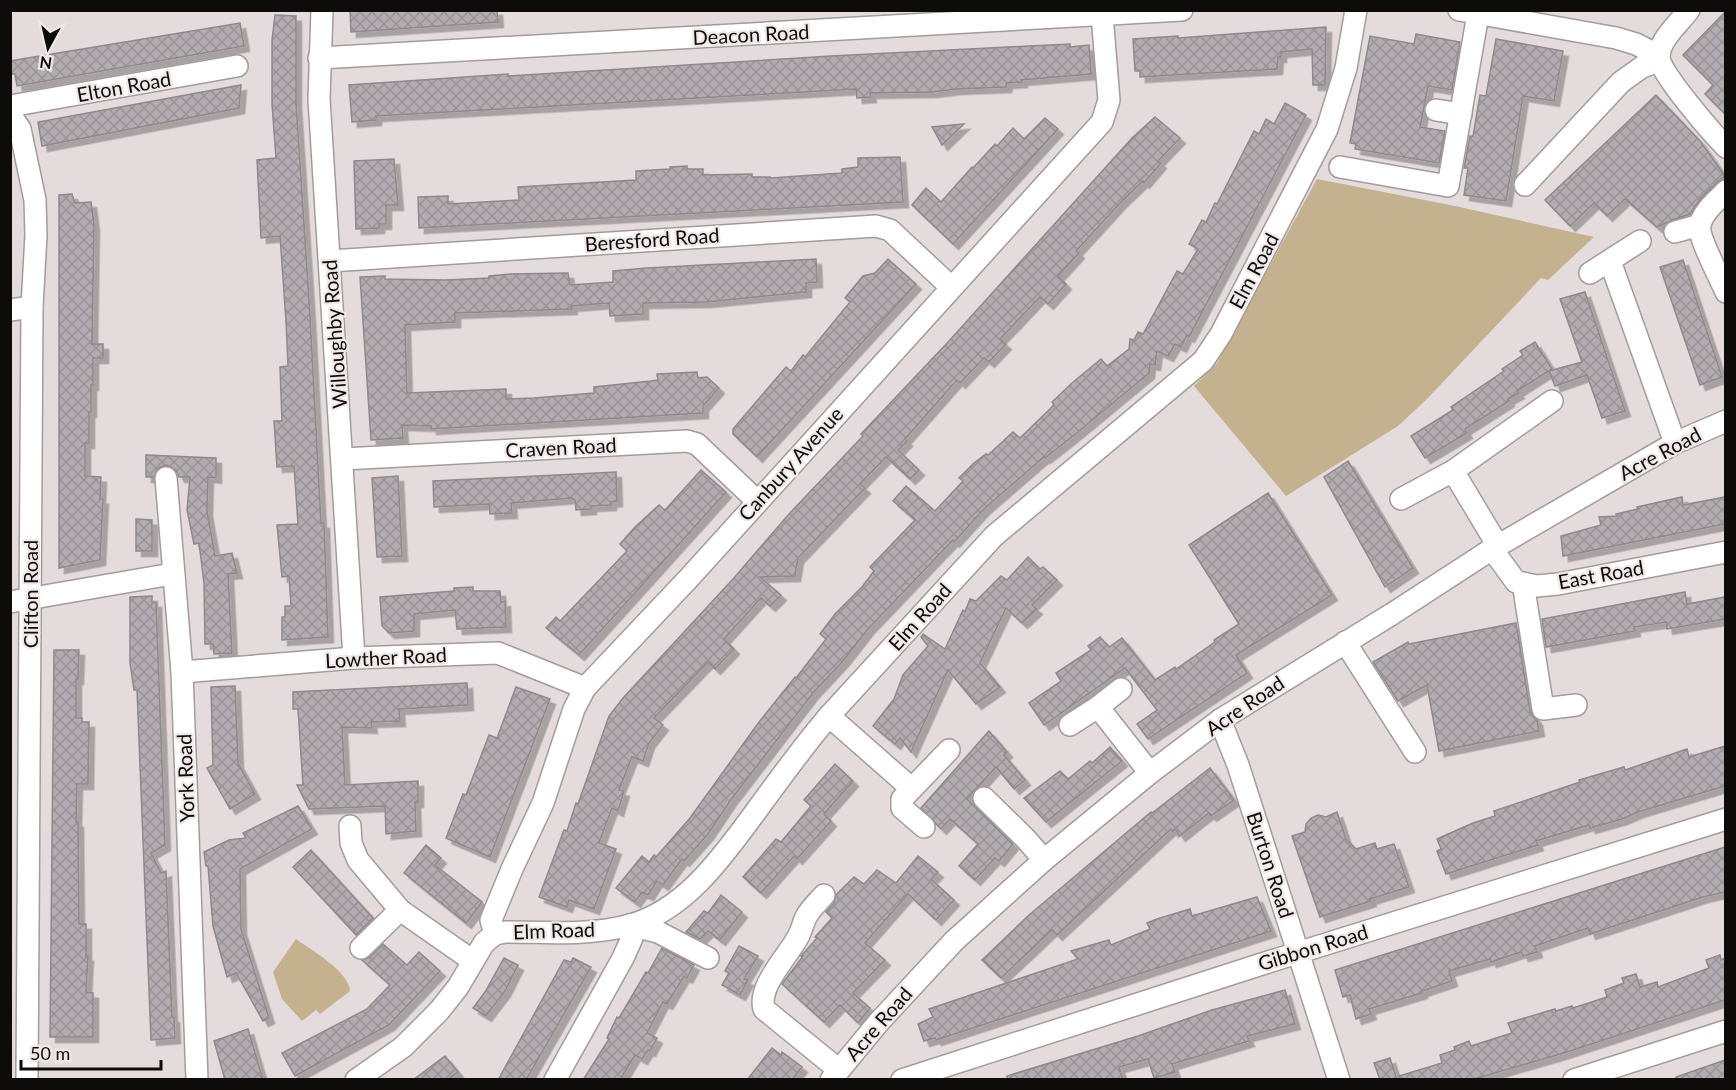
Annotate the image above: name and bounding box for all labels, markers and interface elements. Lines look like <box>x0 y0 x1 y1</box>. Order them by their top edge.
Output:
north arrow <box>18 18 78 78</box>
street label: Deacon Road <box>692 19 810 49</box>
text: N <box>38 53 53 74</box>
street label: Elton Road <box>75 66 173 106</box>
street label: Beresford Road <box>584 222 720 256</box>
street label: Elm Road <box>1223 229 1283 312</box>
street label: Willoughby Road <box>317 259 351 409</box>
street label: Canbury Avenue <box>733 402 848 525</box>
street label: Acre Road <box>1614 421 1705 485</box>
street label: Craven Road <box>505 432 617 462</box>
street label: Clifton Road <box>18 540 42 648</box>
street label: East Road <box>1556 555 1646 593</box>
street label: Elm Road <box>883 578 956 655</box>
street label: Lowther Road <box>325 642 447 672</box>
street label: Acre Road <box>1201 670 1288 740</box>
street label: York Road <box>171 733 199 823</box>
street label: Burton Road <box>1243 809 1299 921</box>
street label: Elm Road <box>513 917 595 943</box>
street label: Gibbon Road <box>1255 919 1371 975</box>
street label: Acre Road <box>840 982 917 1065</box>
scale bar <box>21 1033 160 1071</box>
text: 50 m <box>30 1042 70 1064</box>

